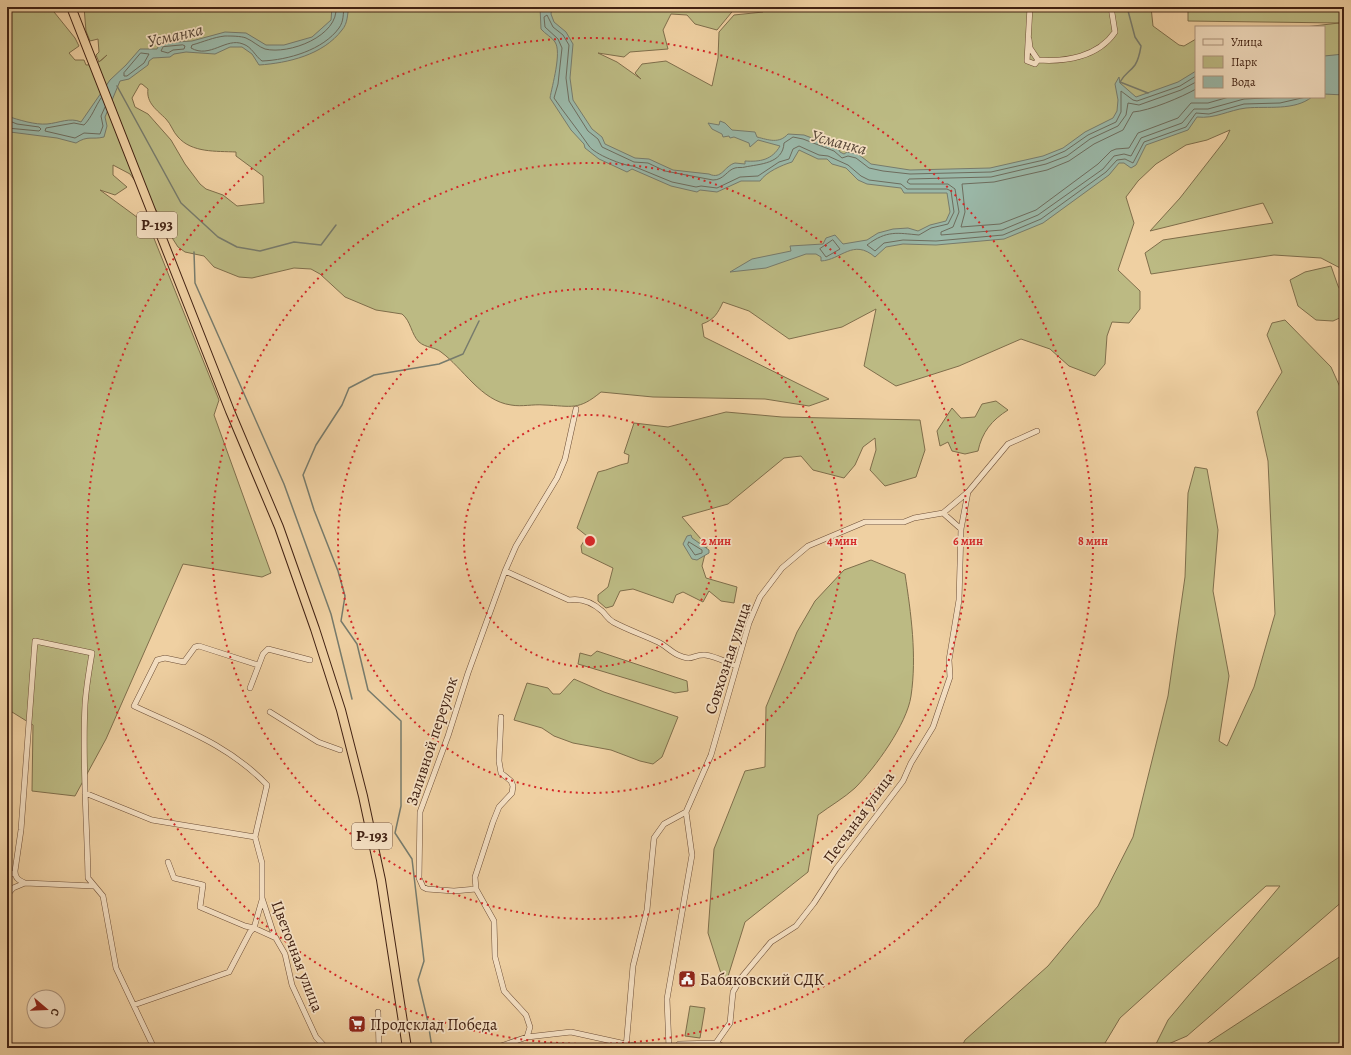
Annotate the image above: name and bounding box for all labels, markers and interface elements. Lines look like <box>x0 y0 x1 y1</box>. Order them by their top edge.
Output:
water label: Усманка <box>145 18 205 53</box>
legend <box>1195 26 1325 98</box>
text: Улица <box>1231 34 1263 50</box>
text: Парк <box>1231 54 1257 70</box>
text: Вода <box>1231 74 1256 90</box>
water label: Усманка <box>808 124 869 161</box>
road number: Р-193 <box>137 212 177 238</box>
text: 2 мин <box>701 533 731 549</box>
text: 4 мин <box>827 533 857 549</box>
text: 6 мин <box>953 533 983 549</box>
text: 8 мин <box>1078 533 1108 549</box>
centre of rings <box>583 534 597 548</box>
street label: Совхозная улица <box>700 599 757 717</box>
street label: Заливной переулок <box>401 674 463 809</box>
street label: Песчаная улица <box>818 767 900 868</box>
road number: Р-193 <box>352 823 392 849</box>
street label: Цветочная улица <box>266 898 329 1016</box>
public building icon: Бабяковский СДК <box>677 969 697 989</box>
place label: Бабяковский СДК <box>700 969 825 991</box>
north arrow <box>26 989 66 1029</box>
text: С <box>47 1006 63 1018</box>
supermarket icon: Продсклад Победа <box>347 1014 367 1034</box>
place label: Продсклад Победа <box>370 1014 498 1036</box>

